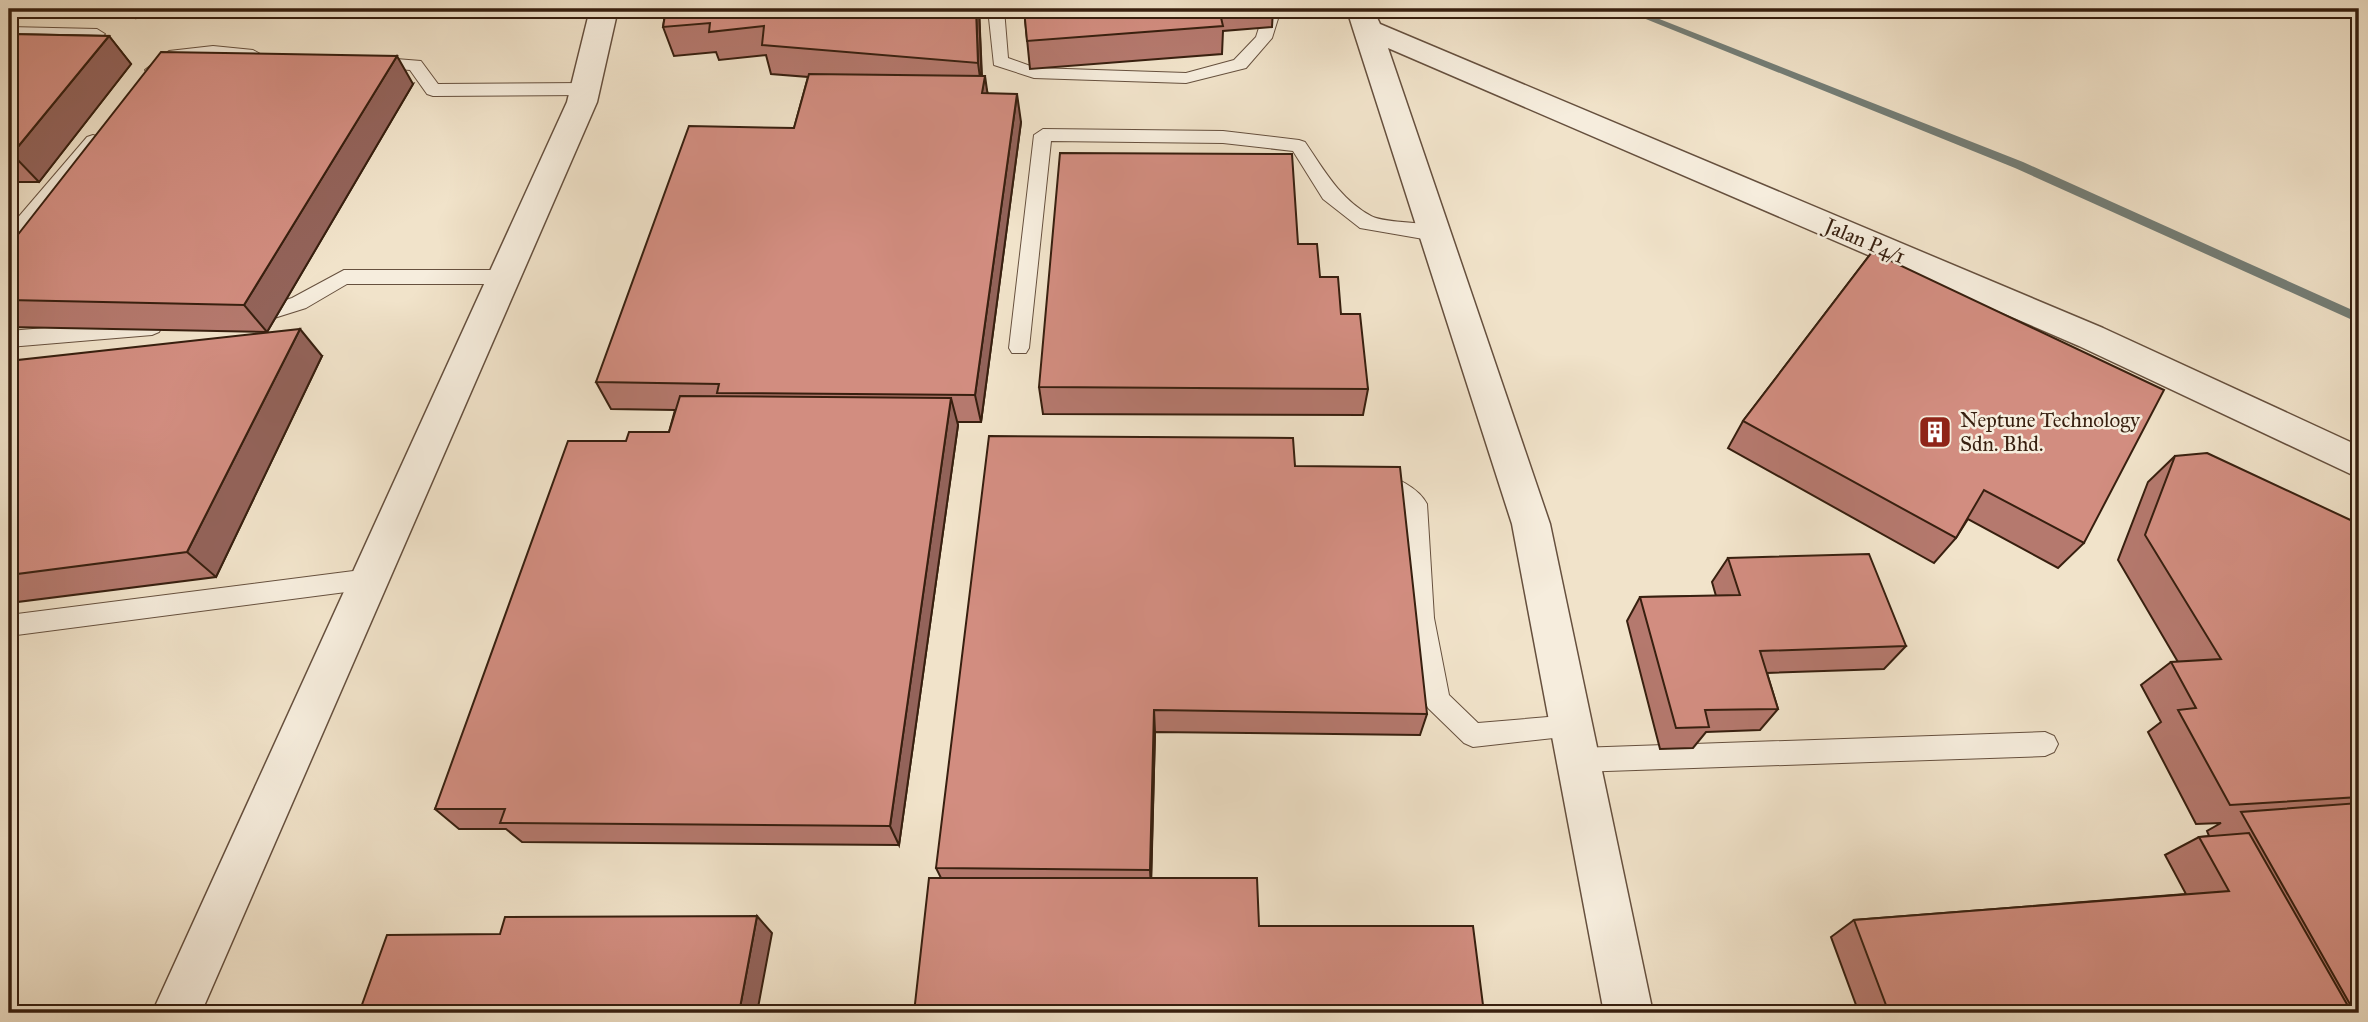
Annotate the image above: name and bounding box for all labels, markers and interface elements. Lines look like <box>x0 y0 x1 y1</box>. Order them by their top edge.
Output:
street label: Jalan P4/1 <box>1819 212 1909 270</box>
place label: Neptune Technology Sdn. Bhd. <box>1960 407 2141 457</box>
building icon: Neptune Technology Sdn. Bhd. <box>1916 413 1954 451</box>

